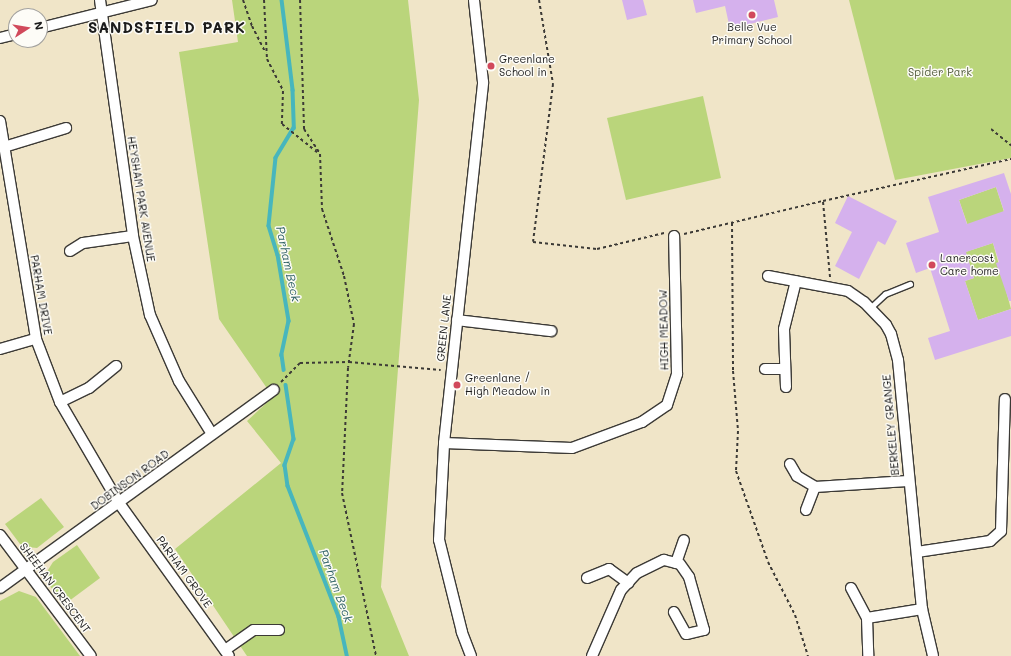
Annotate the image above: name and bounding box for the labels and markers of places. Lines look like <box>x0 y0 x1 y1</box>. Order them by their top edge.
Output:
marker: Belle Vue Primary School <box>747 10 757 20</box>
place label: Belle Vue Primary School <box>712 21 792 47</box>
place label: Greenlane School in <box>499 53 555 79</box>
marker: Greenlane School in <box>486 61 496 71</box>
place label: Lanercost Care home <box>940 252 999 278</box>
marker: Lanercost Care home <box>927 260 937 270</box>
place label: Greenlane / High Meadow in <box>465 372 550 398</box>
marker: Greenlane / High Meadow in <box>452 380 462 390</box>

